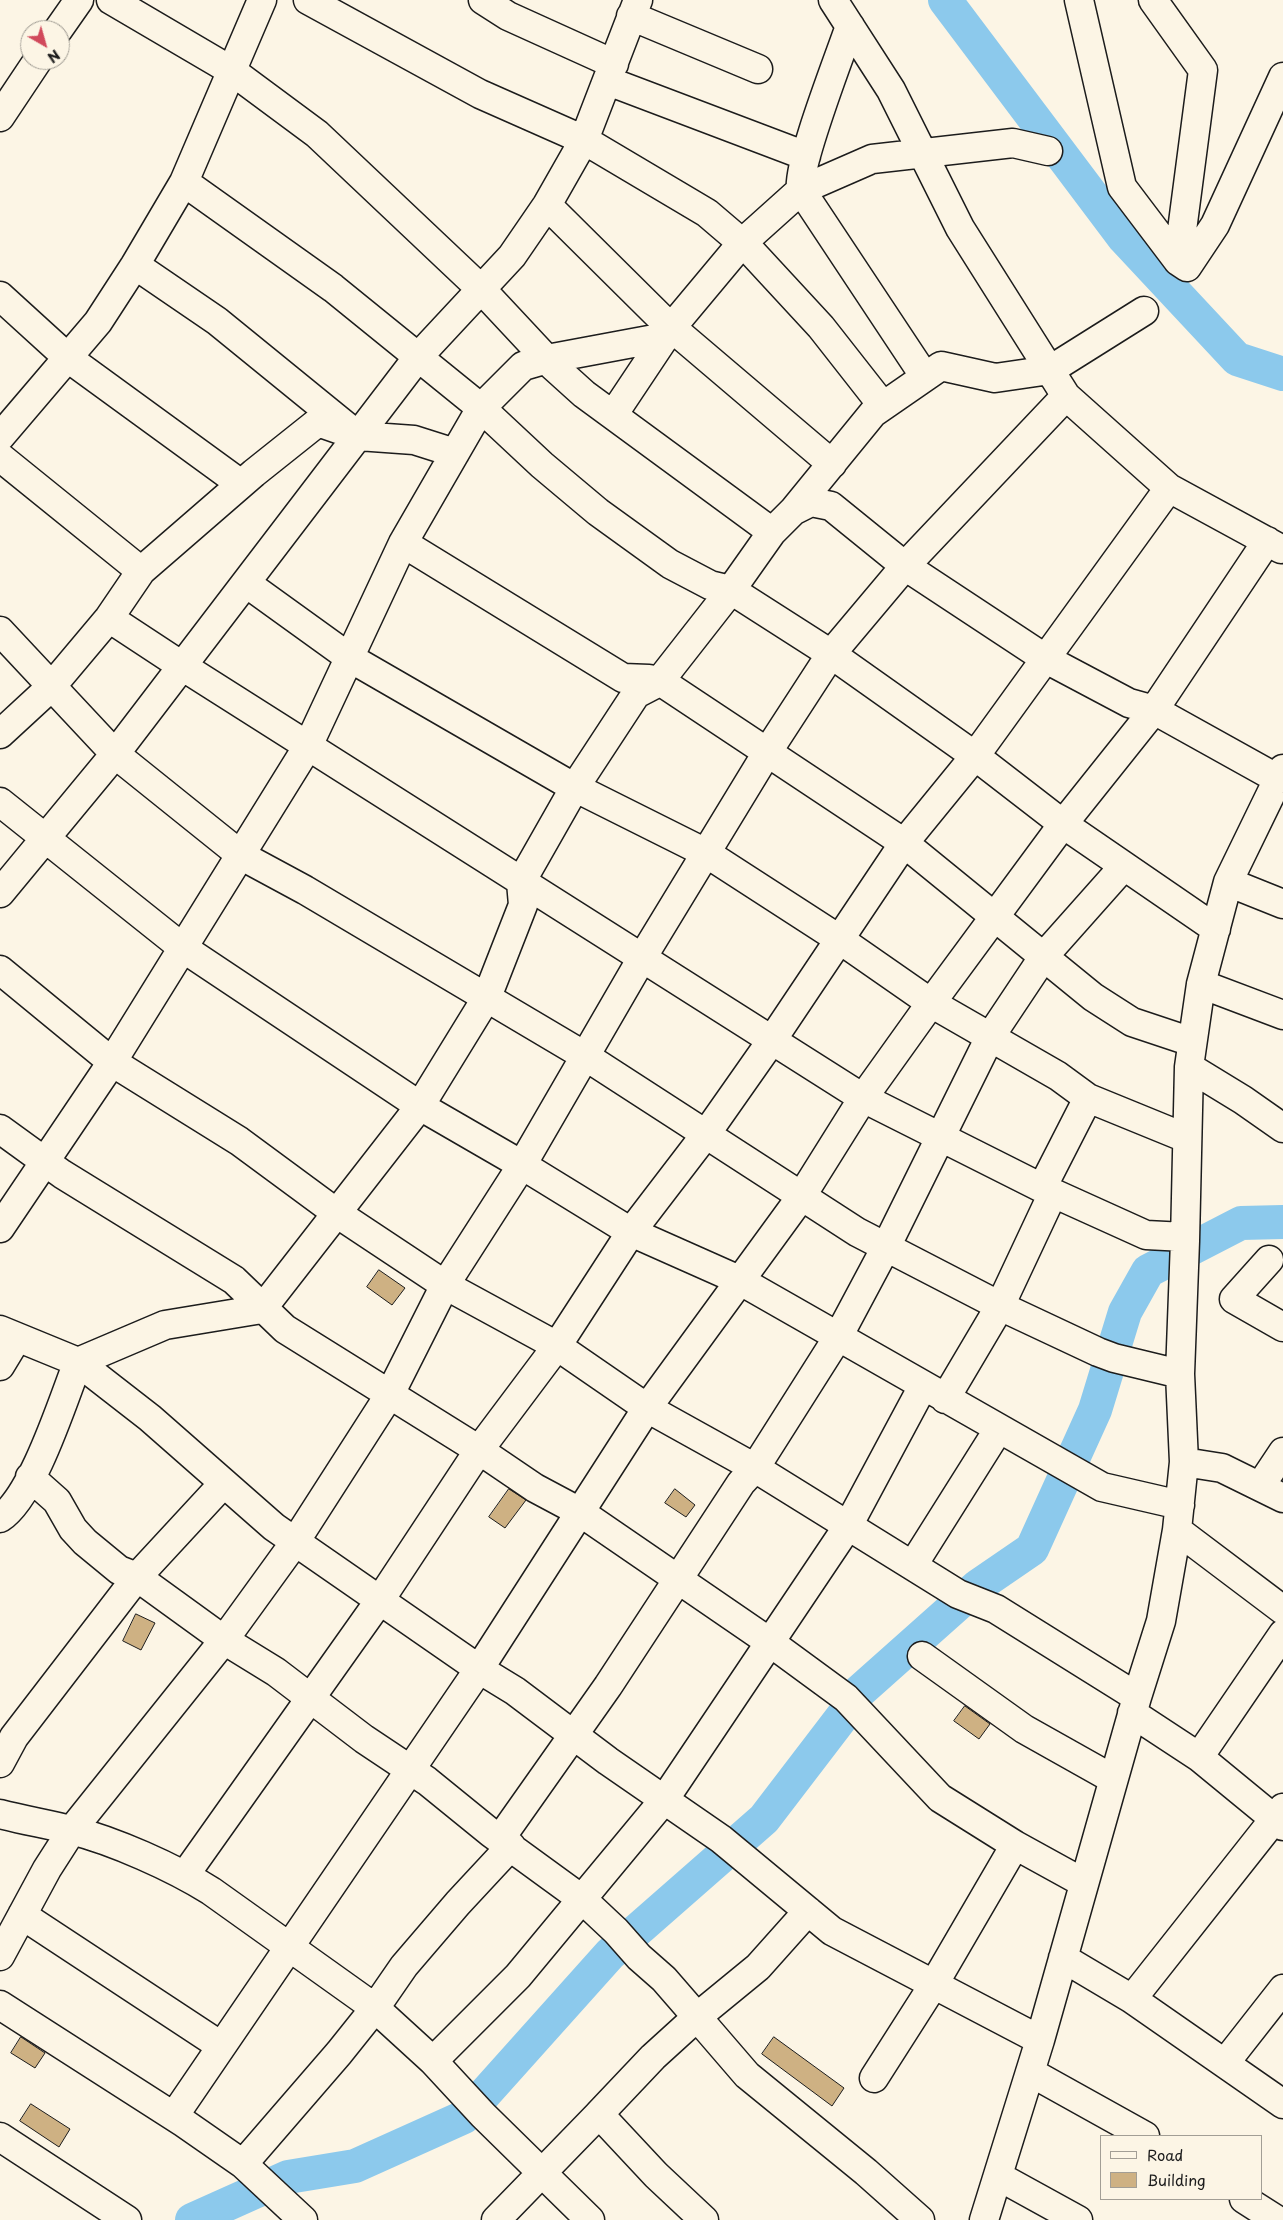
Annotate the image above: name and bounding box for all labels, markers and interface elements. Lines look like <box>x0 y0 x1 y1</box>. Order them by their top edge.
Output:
north arrow <box>20 20 70 70</box>
text: N <box>43 45 65 68</box>
legend <box>1100 2135 1263 2200</box>
text: Road <box>1147 2143 1183 2166</box>
text: Building <box>1147 2168 1206 2191</box>

